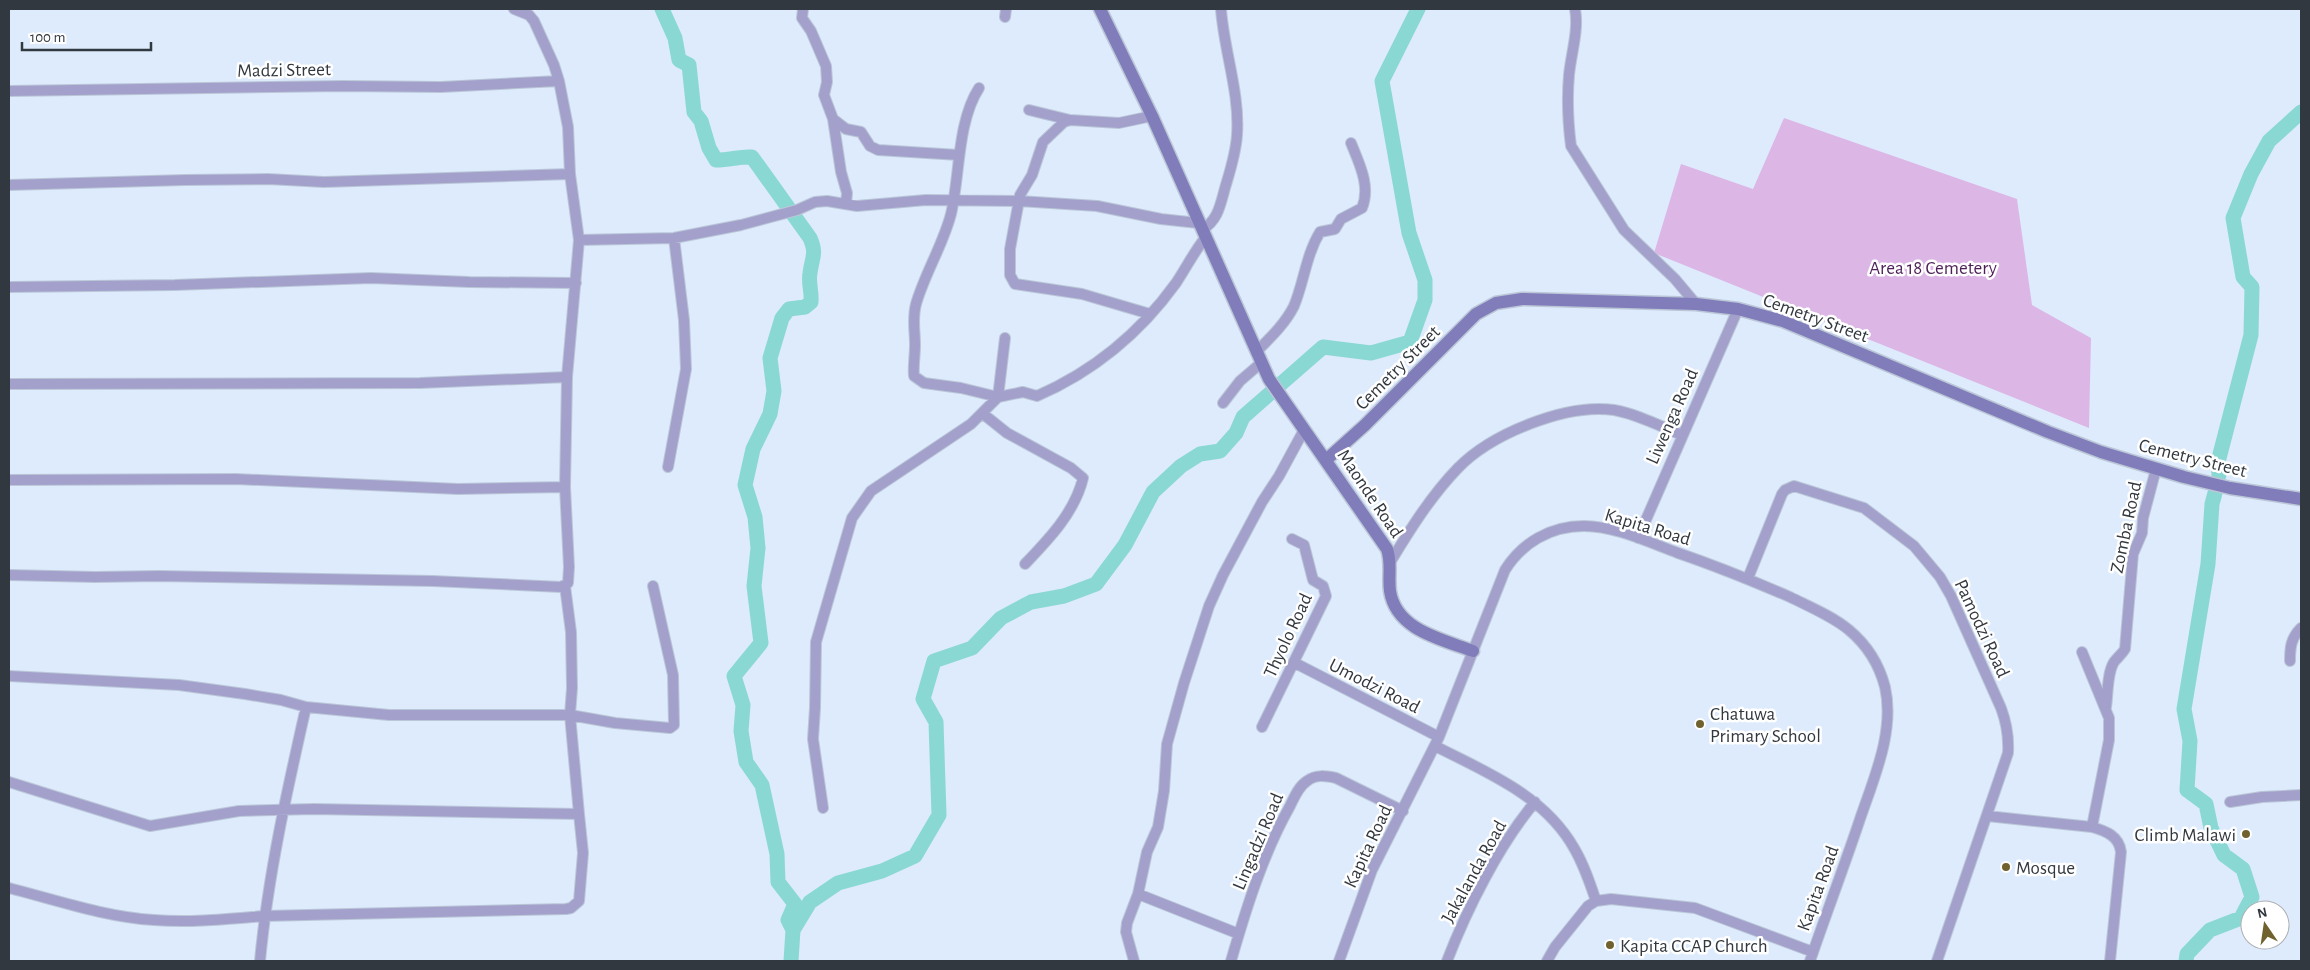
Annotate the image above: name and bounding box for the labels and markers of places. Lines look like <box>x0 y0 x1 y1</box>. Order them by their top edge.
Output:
place label: Chatuwa Primary School <box>1710 705 1821 746</box>
marker: Chatuwa Primary School <box>1694 718 1706 730</box>
place label: Climb Malawi <box>2135 826 2236 845</box>
marker: Climb Malawi <box>2240 828 2252 840</box>
place label: Mosque <box>2016 859 2075 878</box>
marker: Mosque <box>2000 861 2012 873</box>
place label: Kapita CCAP Church <box>1620 937 1768 956</box>
marker: Kapita CCAP Church <box>1604 939 1616 951</box>

